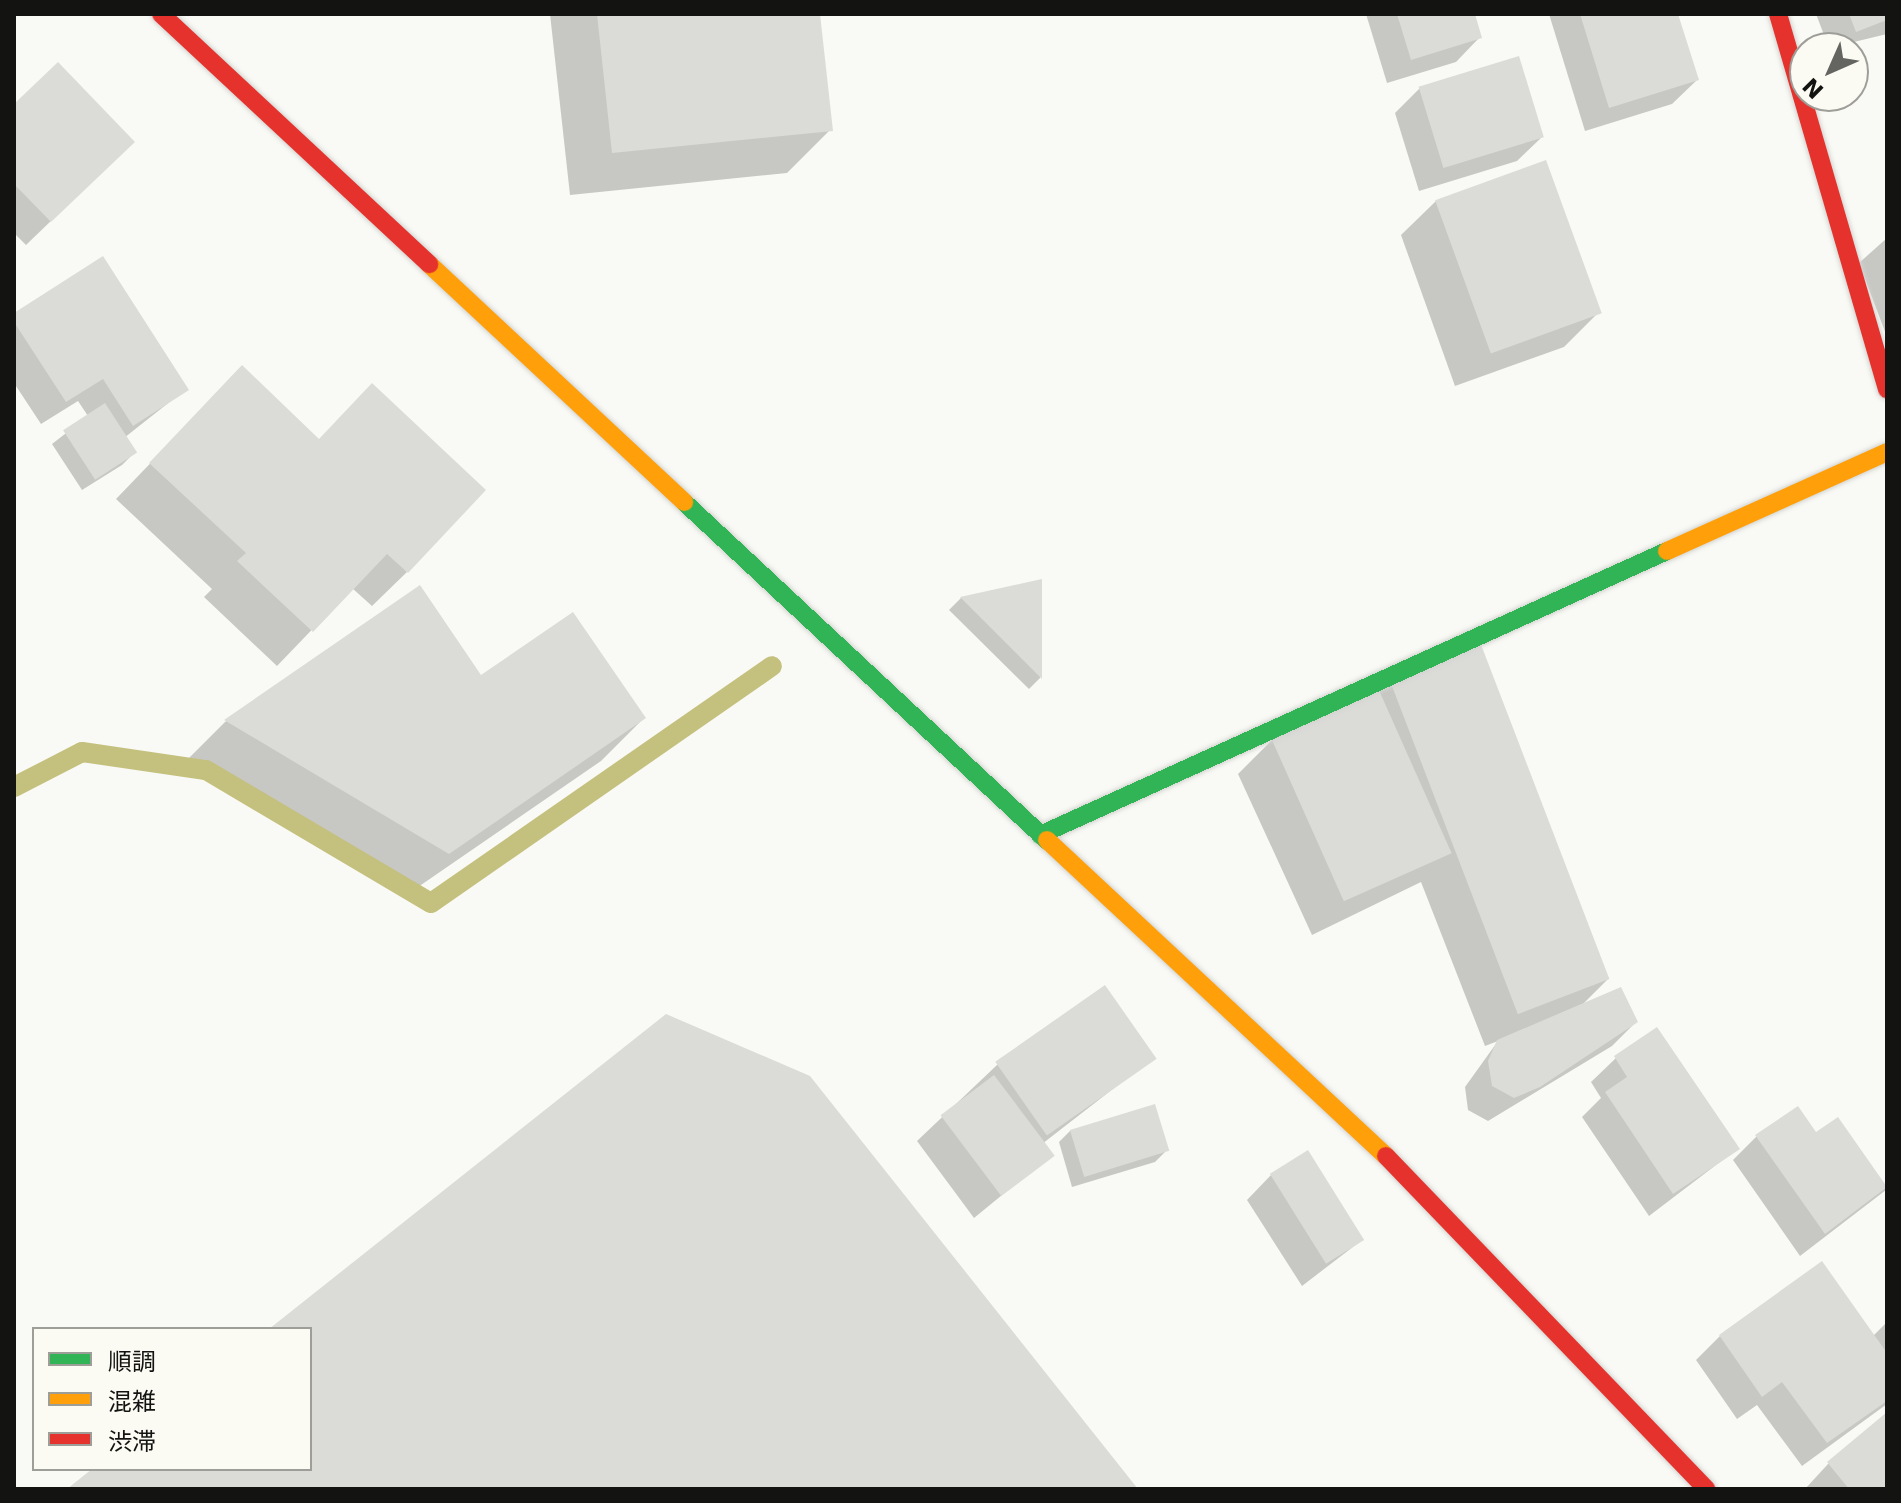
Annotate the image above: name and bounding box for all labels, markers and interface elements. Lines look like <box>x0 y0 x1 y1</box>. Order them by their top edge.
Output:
north arrow <box>1789 32 1869 112</box>
text: N <box>1798 73 1828 103</box>
legend <box>32 1327 312 1471</box>
text: 順調 <box>108 1348 156 1376</box>
text: 混雑 <box>108 1388 156 1416</box>
text: 渋滞 <box>108 1428 156 1456</box>

